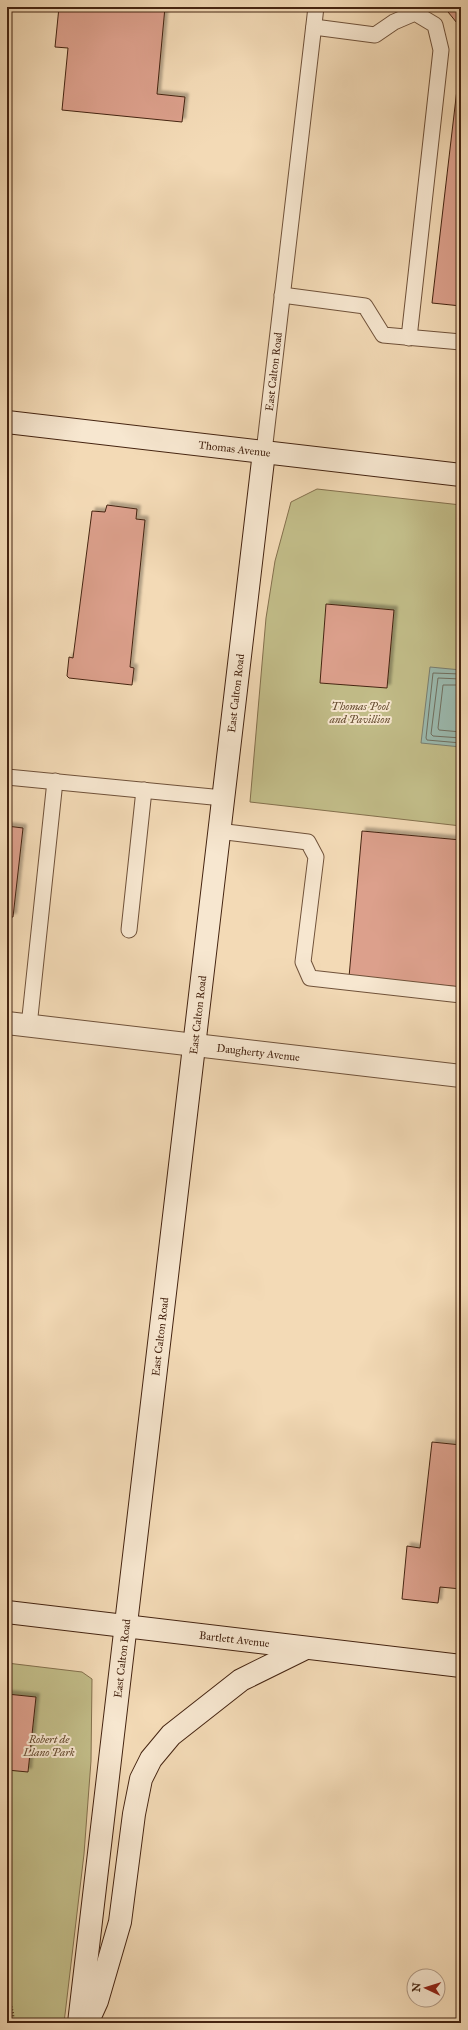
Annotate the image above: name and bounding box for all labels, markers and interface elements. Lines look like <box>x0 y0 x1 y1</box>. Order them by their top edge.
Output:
street label: East Calton Road <box>263 331 285 412</box>
street label: Thomas Avenue <box>198 438 272 460</box>
street label: East Calton Road <box>225 653 247 733</box>
park label: Thomas Pool and Pavillion <box>329 700 390 726</box>
street label: East Calton Road <box>187 974 209 1055</box>
street label: Daugherty Avenue <box>216 1042 301 1064</box>
street label: East Calton Road <box>149 1296 171 1377</box>
street label: East Calton Road <box>111 1618 134 1699</box>
street label: Bartlett Avenue <box>198 1629 271 1650</box>
park label: Robert de Llano Park <box>22 1733 75 1759</box>
north arrow <box>406 1968 446 2008</box>
text: N <box>410 1982 423 1992</box>

